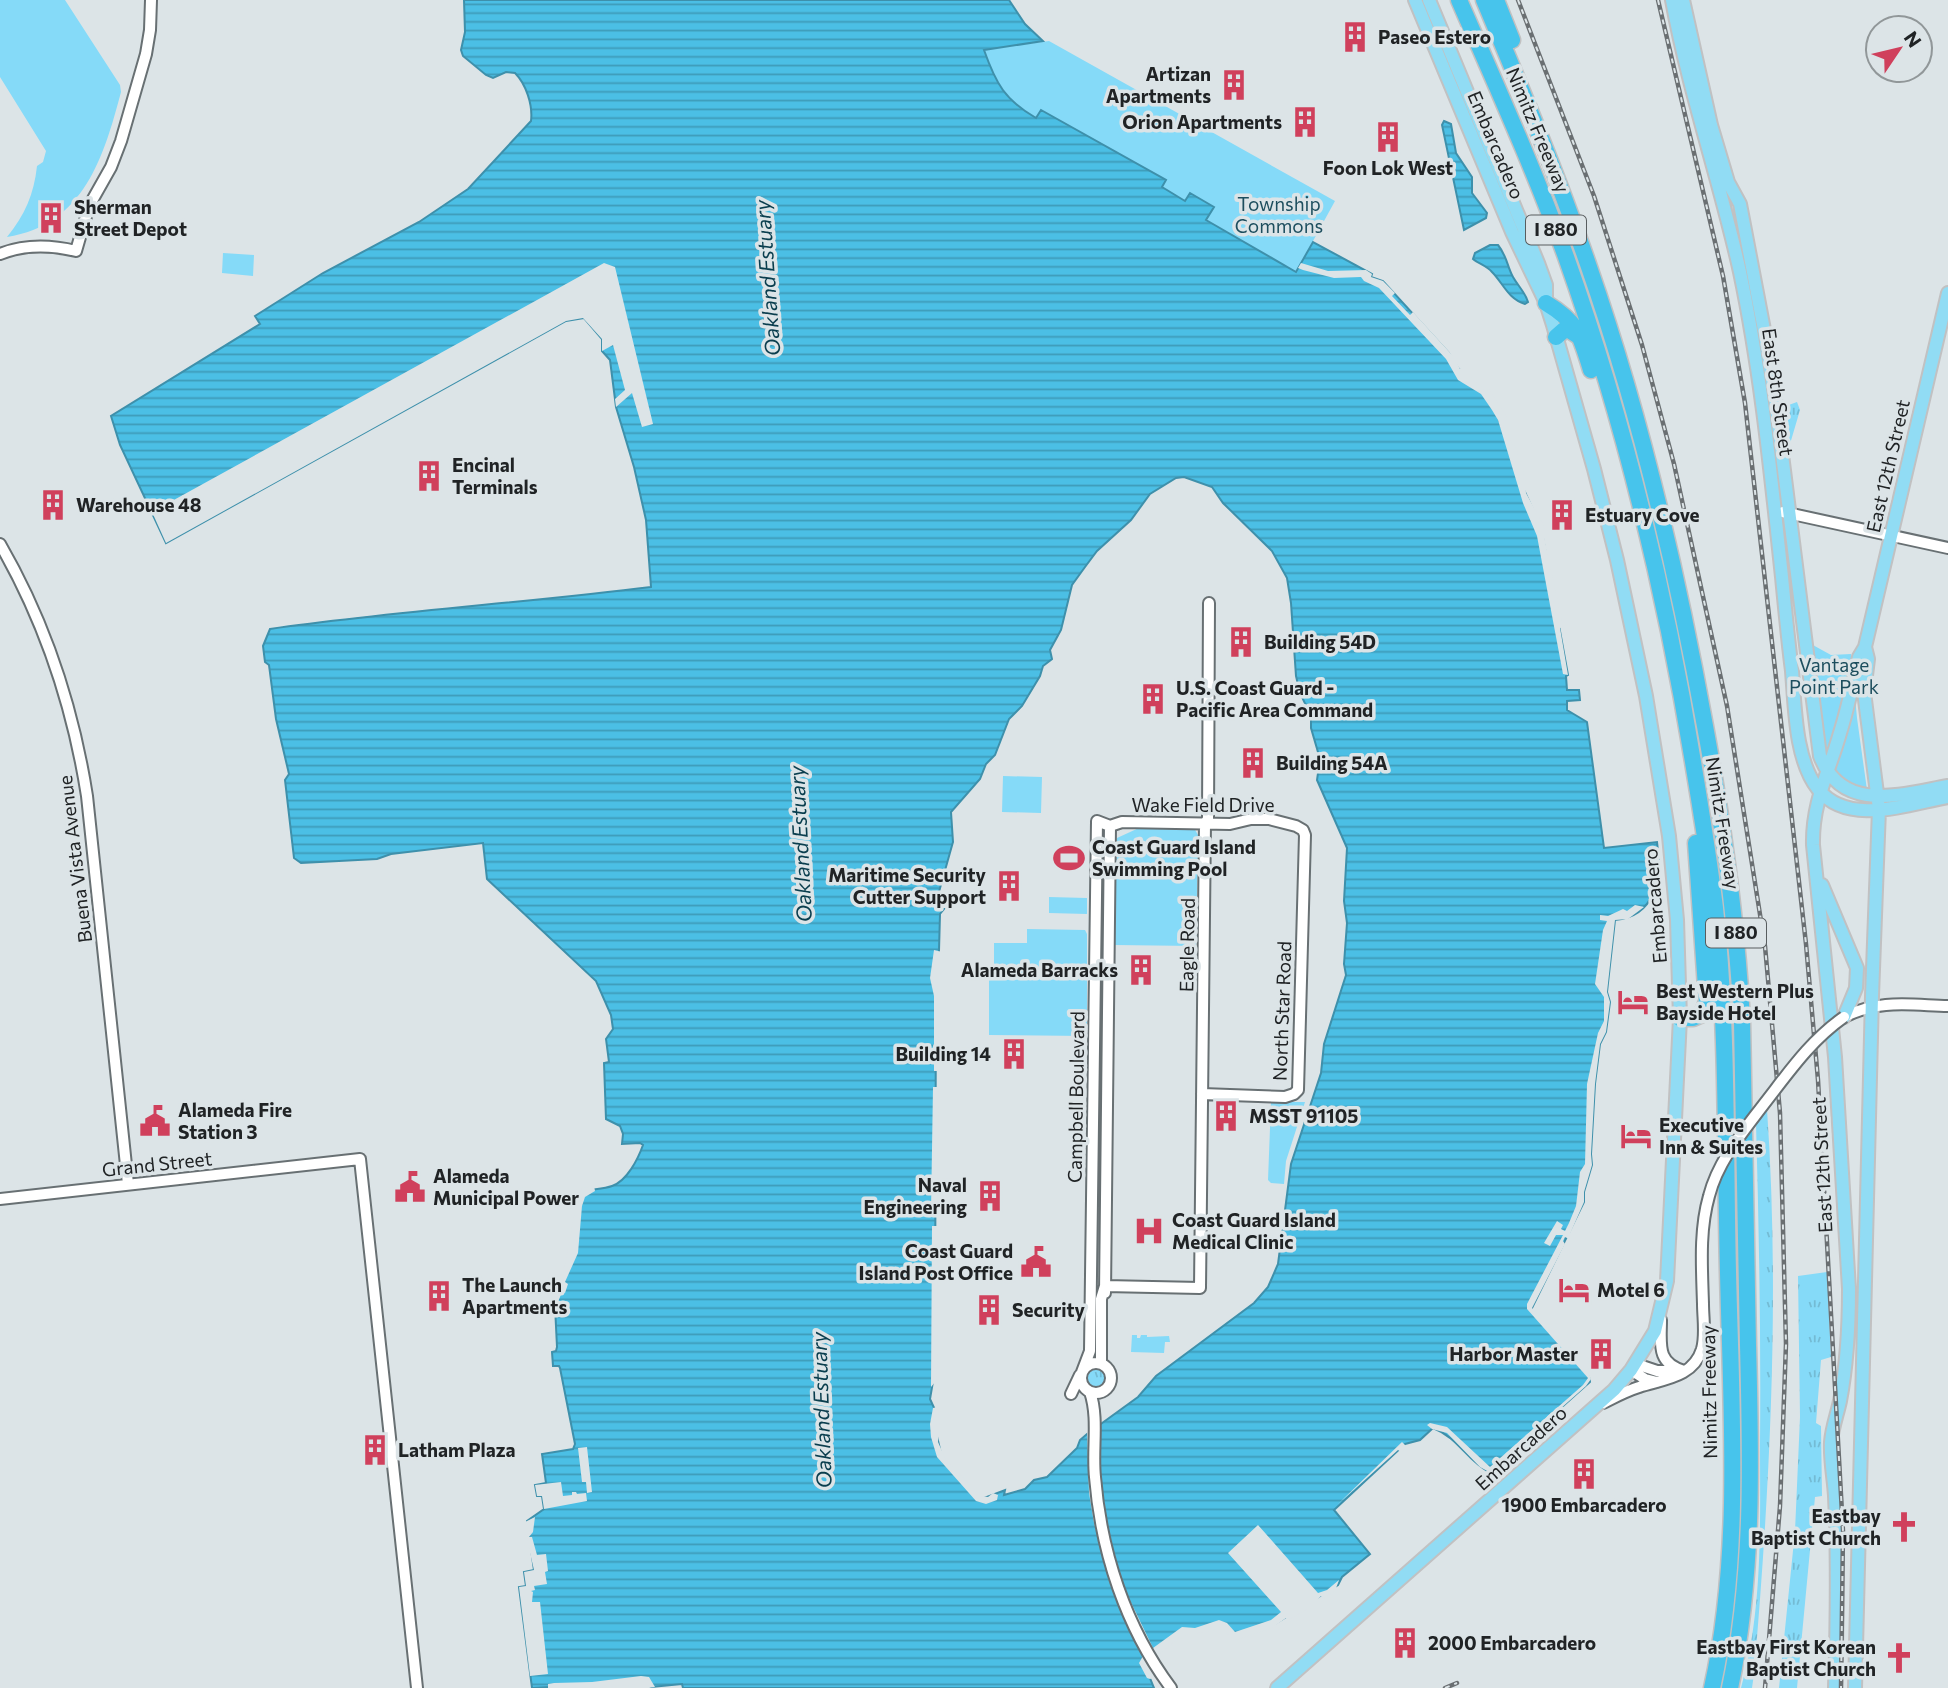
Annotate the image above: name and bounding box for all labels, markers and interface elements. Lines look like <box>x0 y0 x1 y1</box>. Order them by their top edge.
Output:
north arrow <box>1864 14 1934 84</box>
building icon: Paseo Estero <box>1338 20 1372 54</box>
place label: Paseo Estero <box>1378 25 1491 48</box>
text: N <box>1900 27 1927 51</box>
place label: Artizan Apartments <box>1106 62 1211 107</box>
street label: Nimitz Freeway <box>1502 64 1575 196</box>
building icon: Artizan Apartments <box>1217 68 1251 102</box>
street label: Embarcadero <box>1463 87 1530 202</box>
building icon: Orion Apartments <box>1288 105 1322 139</box>
place label: Orion Apartments <box>1122 110 1282 133</box>
building icon: Foon Lok West <box>1371 120 1405 154</box>
place label: Foon Lok West <box>1323 156 1453 179</box>
park label: Township Commons <box>1235 192 1323 237</box>
place label: Sherman Street Depot <box>74 195 187 240</box>
water label: Oakland Estuary <box>748 198 784 357</box>
building icon: Sherman Street Depot <box>34 201 68 235</box>
road number: I 880 <box>1526 215 1586 244</box>
street label: East 8th Street <box>1758 327 1799 458</box>
street label: East 12th Street <box>1861 397 1914 535</box>
place label: Encinal Terminals <box>452 453 538 498</box>
building icon: Encinal Terminals <box>412 459 446 493</box>
building icon: Warehouse 48 <box>36 488 70 522</box>
place label: Warehouse 48 <box>76 493 202 516</box>
building icon: Estuary Cove <box>1545 498 1579 532</box>
place label: Estuary Cove <box>1585 503 1700 526</box>
building icon: Building 54D <box>1224 625 1258 659</box>
place label: Building 54D <box>1264 630 1376 653</box>
park label: Vantage Point Park <box>1789 653 1879 698</box>
place label: U.S. Coast Guard - Pacific Area Command <box>1176 676 1373 721</box>
building icon: U.S. Coast Guard - Pacific Area Command <box>1136 682 1170 716</box>
building icon: Building 54A <box>1236 746 1270 780</box>
place label: Building 54A <box>1276 751 1388 774</box>
street label: Nimitz Freeway <box>1702 755 1745 891</box>
water label: Oakland Estuary <box>783 764 816 923</box>
street label: Buena Vista Avenue <box>53 774 96 944</box>
street label: Wake Field Drive <box>1132 793 1274 816</box>
place label: Coast Guard Island Swimming Pool <box>1092 835 1256 880</box>
sports icon: Coast Guard Island Swimming Pool <box>1052 841 1086 875</box>
street label: Embarcadero <box>1638 848 1671 964</box>
place label: Maritime Security Cutter Support <box>828 863 987 908</box>
building icon: Maritime Security Cutter Support <box>992 869 1026 903</box>
street label: Eagle Road <box>1174 898 1199 992</box>
road number: I 880 <box>1706 918 1766 948</box>
street label: North Star Road <box>1268 941 1295 1081</box>
building icon: Alameda Barracks <box>1124 953 1158 987</box>
place label: Alameda Barracks <box>961 958 1118 981</box>
place label: Best Western Plus Bayside Hotel <box>1656 979 1814 1024</box>
hotel icon: Best Western Plus Bayside Hotel <box>1616 985 1650 1019</box>
street label: Campbell Boulevard <box>1063 1011 1088 1183</box>
building icon: Building 14 <box>997 1037 1031 1071</box>
place label: Building 14 <box>895 1042 991 1065</box>
street label: East 12th Street <box>1806 1096 1837 1233</box>
place label: Alameda Fire Station 3 <box>178 1098 292 1143</box>
building icon: MSST 91105 <box>1209 1099 1243 1133</box>
public building icon: Alameda Fire Station 3 <box>138 1104 172 1138</box>
place label: MSST 91105 <box>1249 1104 1358 1127</box>
place label: Executive Inn & Suites <box>1659 1113 1763 1158</box>
hotel icon: Executive Inn & Suites <box>1619 1119 1653 1153</box>
street label: Grand Street <box>101 1146 213 1181</box>
place label: Alameda Municipal Power <box>433 1164 579 1209</box>
public building icon: Alameda Municipal Power <box>393 1170 427 1204</box>
place label: Naval Engineering <box>863 1173 968 1218</box>
building icon: Naval Engineering <box>973 1179 1007 1213</box>
place label: Coast Guard Island Medical Clinic <box>1172 1208 1336 1253</box>
hospital icon: Coast Guard Island Medical Clinic <box>1132 1214 1166 1248</box>
place label: Coast Guard Island Post Office <box>859 1239 1013 1284</box>
public building icon: Coast Guard Island Post Office <box>1019 1245 1053 1279</box>
place label: The Launch Apartments <box>462 1273 567 1318</box>
hotel icon: Motel 6 <box>1557 1273 1591 1307</box>
place label: Motel 6 <box>1597 1278 1665 1301</box>
building icon: The Launch Apartments <box>422 1279 456 1313</box>
building icon: Security <box>972 1293 1006 1327</box>
place label: Security <box>1012 1298 1086 1321</box>
street label: Nimitz Freeway <box>1696 1325 1721 1459</box>
water label: Oakland Estuary <box>805 1330 836 1489</box>
building icon: Harbor Master <box>1584 1337 1618 1371</box>
place label: Harbor Master <box>1449 1342 1578 1365</box>
street label: Embarcadero <box>1470 1401 1571 1495</box>
building icon: Latham Plaza <box>358 1433 392 1467</box>
place label: Latham Plaza <box>398 1438 516 1461</box>
building icon: 1900 Embarcadero <box>1567 1457 1601 1491</box>
place label: 1900 Embarcadero <box>1501 1493 1667 1516</box>
place label: Eastbay Baptist Church <box>1751 1504 1882 1549</box>
church icon: Eastbay Baptist Church <box>1887 1510 1921 1544</box>
building icon: 2000 Embarcadero <box>1388 1626 1422 1660</box>
place label: 2000 Embarcadero <box>1428 1631 1596 1654</box>
place label: Eastbay First Korean Baptist Church <box>1696 1635 1876 1680</box>
church icon: Eastbay First Korean Baptist Church <box>1882 1641 1916 1675</box>

